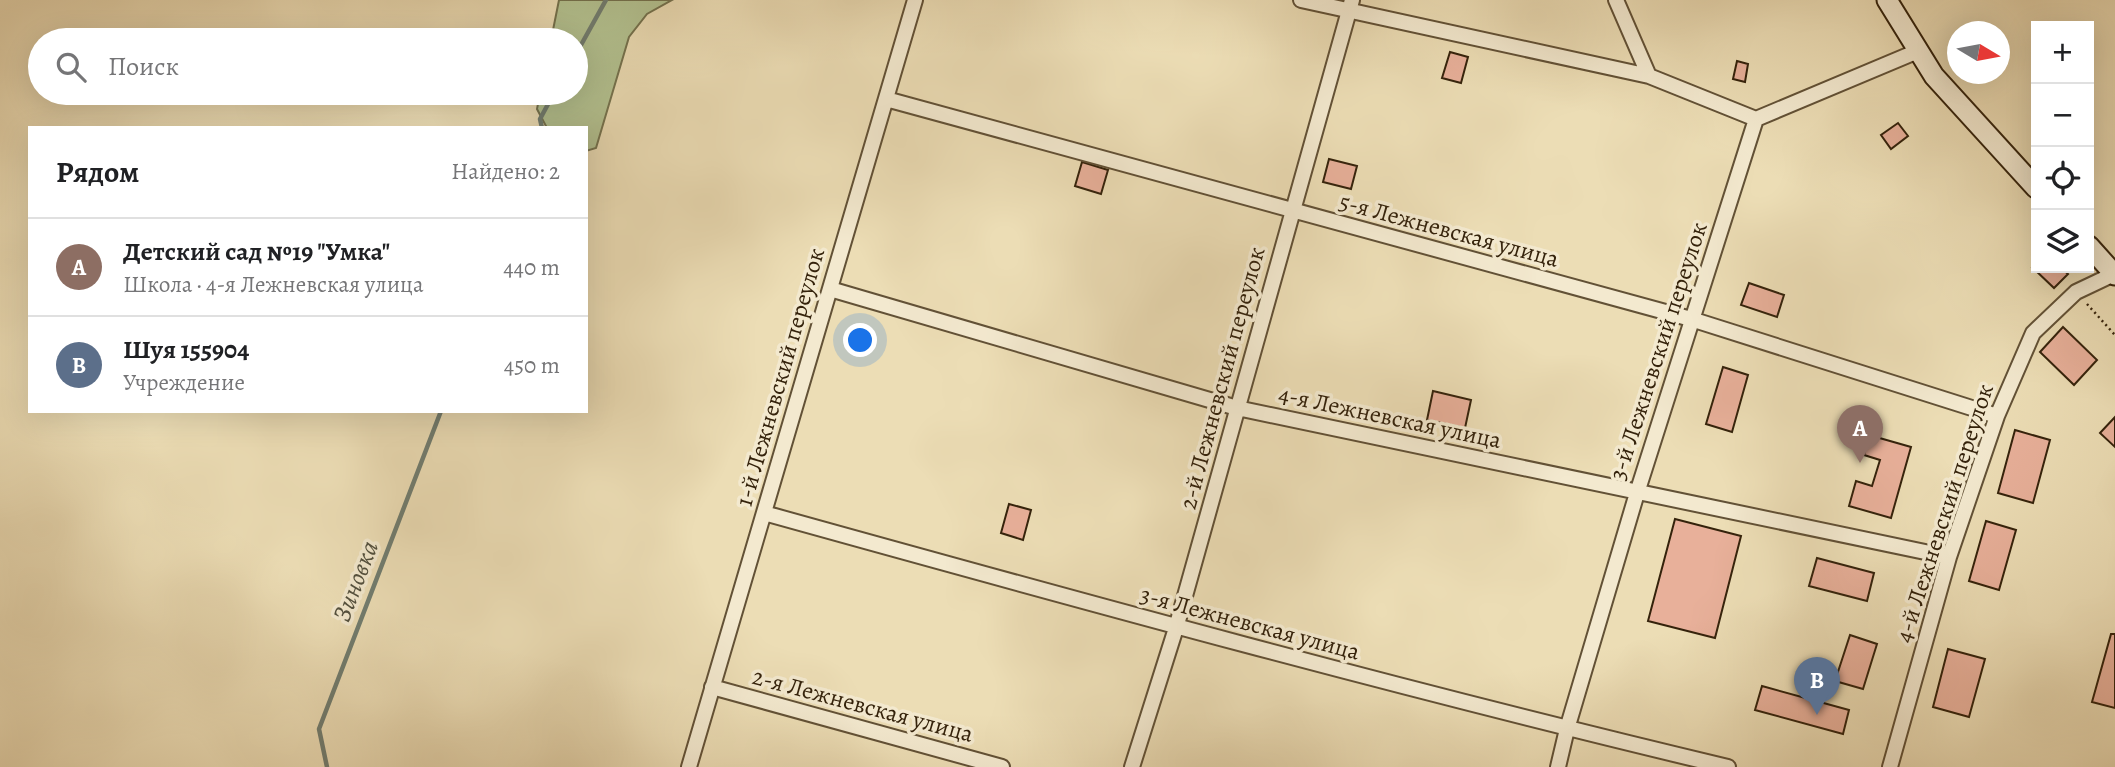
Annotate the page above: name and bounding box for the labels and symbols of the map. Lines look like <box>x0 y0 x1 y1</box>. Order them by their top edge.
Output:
north arrow <box>1947 21 2010 84</box>
street label: 5-я Лежневская улица <box>1336 185 1562 275</box>
street label: 3-й Лежневский переулок <box>1601 218 1715 484</box>
street label: 2-й Лежневский переулок <box>1172 243 1272 513</box>
street label: 1-й Лежневский переулок <box>728 244 832 510</box>
your location <box>843 323 877 357</box>
street label: 4-я Лежневская улица <box>1276 378 1504 456</box>
street label: 4-й Лежневский переулок <box>1887 380 2001 646</box>
pin: A <box>1837 405 1883 463</box>
water label: Зиновка <box>324 536 387 627</box>
street label: 3-я Лежневская улица <box>1137 578 1363 668</box>
pin: B <box>1794 657 1840 715</box>
street label: 2-я Лежневская улица <box>749 660 977 750</box>

